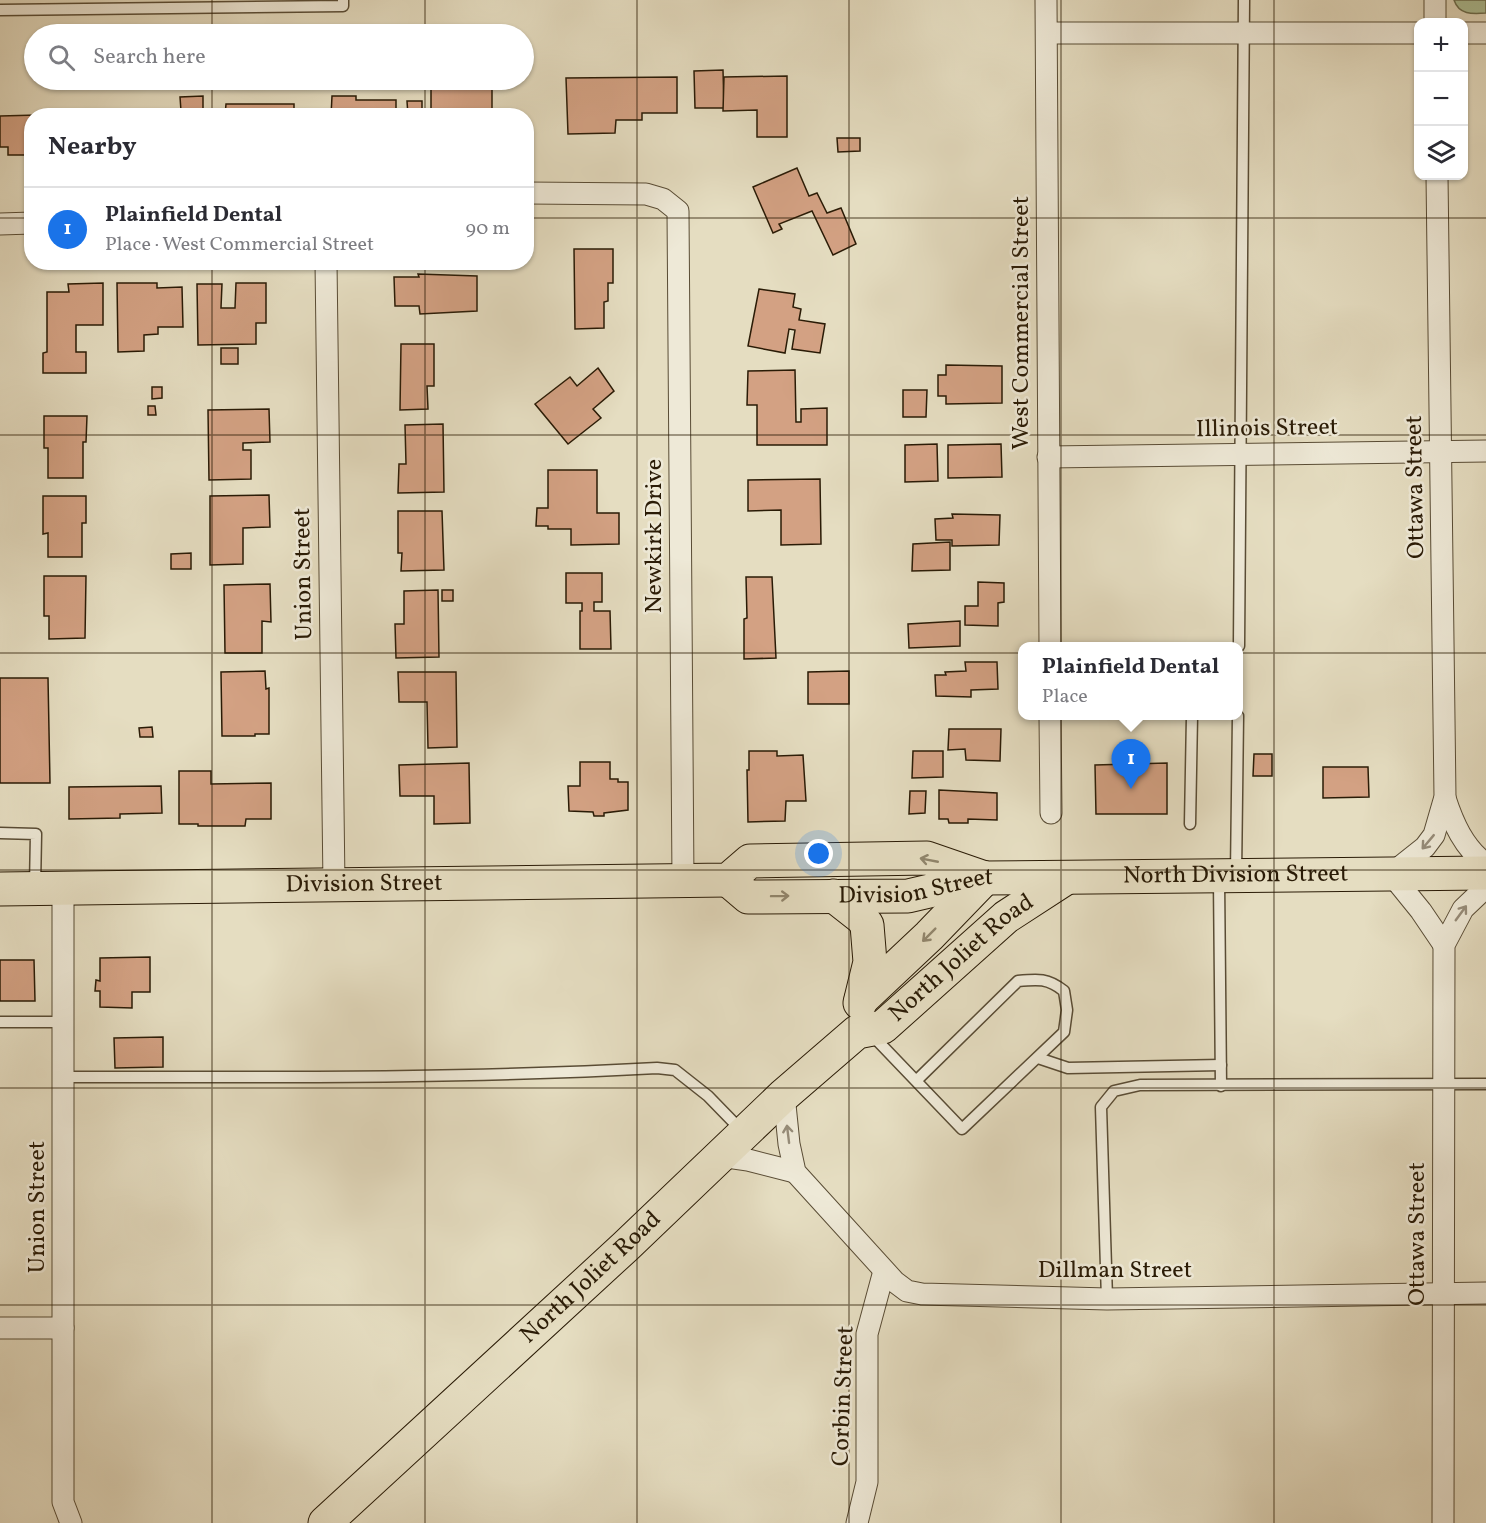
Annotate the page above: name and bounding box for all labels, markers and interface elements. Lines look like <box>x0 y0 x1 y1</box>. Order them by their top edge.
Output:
map controls <box>1414 18 1468 180</box>
button: + <box>1414 18 1468 72</box>
search box <box>24 24 534 90</box>
icon: search <box>45 41 78 74</box>
text: Search here <box>93 42 206 73</box>
button: − <box>1414 72 1468 126</box>
button: layers <box>1414 126 1468 180</box>
text: Nearby <box>48 129 137 165</box>
street label: West Commercial Street <box>1005 196 1039 450</box>
text: Plainfield Dental <box>105 200 282 231</box>
text: 1 <box>63 215 72 243</box>
text: 90 m <box>466 215 510 243</box>
text: Place · West Commercial Street <box>105 231 374 259</box>
street label: Illinois Street <box>1196 411 1338 447</box>
street label: Ottawa Street <box>1398 415 1434 559</box>
street label: Newkirk Drive <box>638 459 672 613</box>
street label: Union Street <box>286 507 322 641</box>
popup <box>1018 642 1243 720</box>
text: Plainfield Dental <box>1042 652 1219 683</box>
text: Place <box>1042 683 1088 711</box>
pin: 1 <box>1112 740 1150 789</box>
one-way arrow <box>1421 834 1435 849</box>
your location <box>804 839 833 868</box>
one-way arrow <box>920 854 939 865</box>
street label: North Division Street <box>1123 857 1348 894</box>
street label: Division Street <box>838 861 993 913</box>
street label: Division Street <box>285 867 443 902</box>
street label: North Joliet Road <box>882 886 1041 1031</box>
one-way arrow <box>770 891 790 902</box>
one-way arrow <box>1455 906 1467 922</box>
one-way arrow <box>922 928 937 942</box>
one-way arrow <box>782 1124 793 1144</box>
street label: Union Street <box>21 1141 55 1273</box>
street label: Ottawa Street <box>1401 1162 1435 1306</box>
street label: North Joliet Road <box>513 1203 670 1352</box>
street label: Dillman Street <box>1038 1254 1192 1288</box>
street label: Corbin Street <box>825 1325 863 1467</box>

